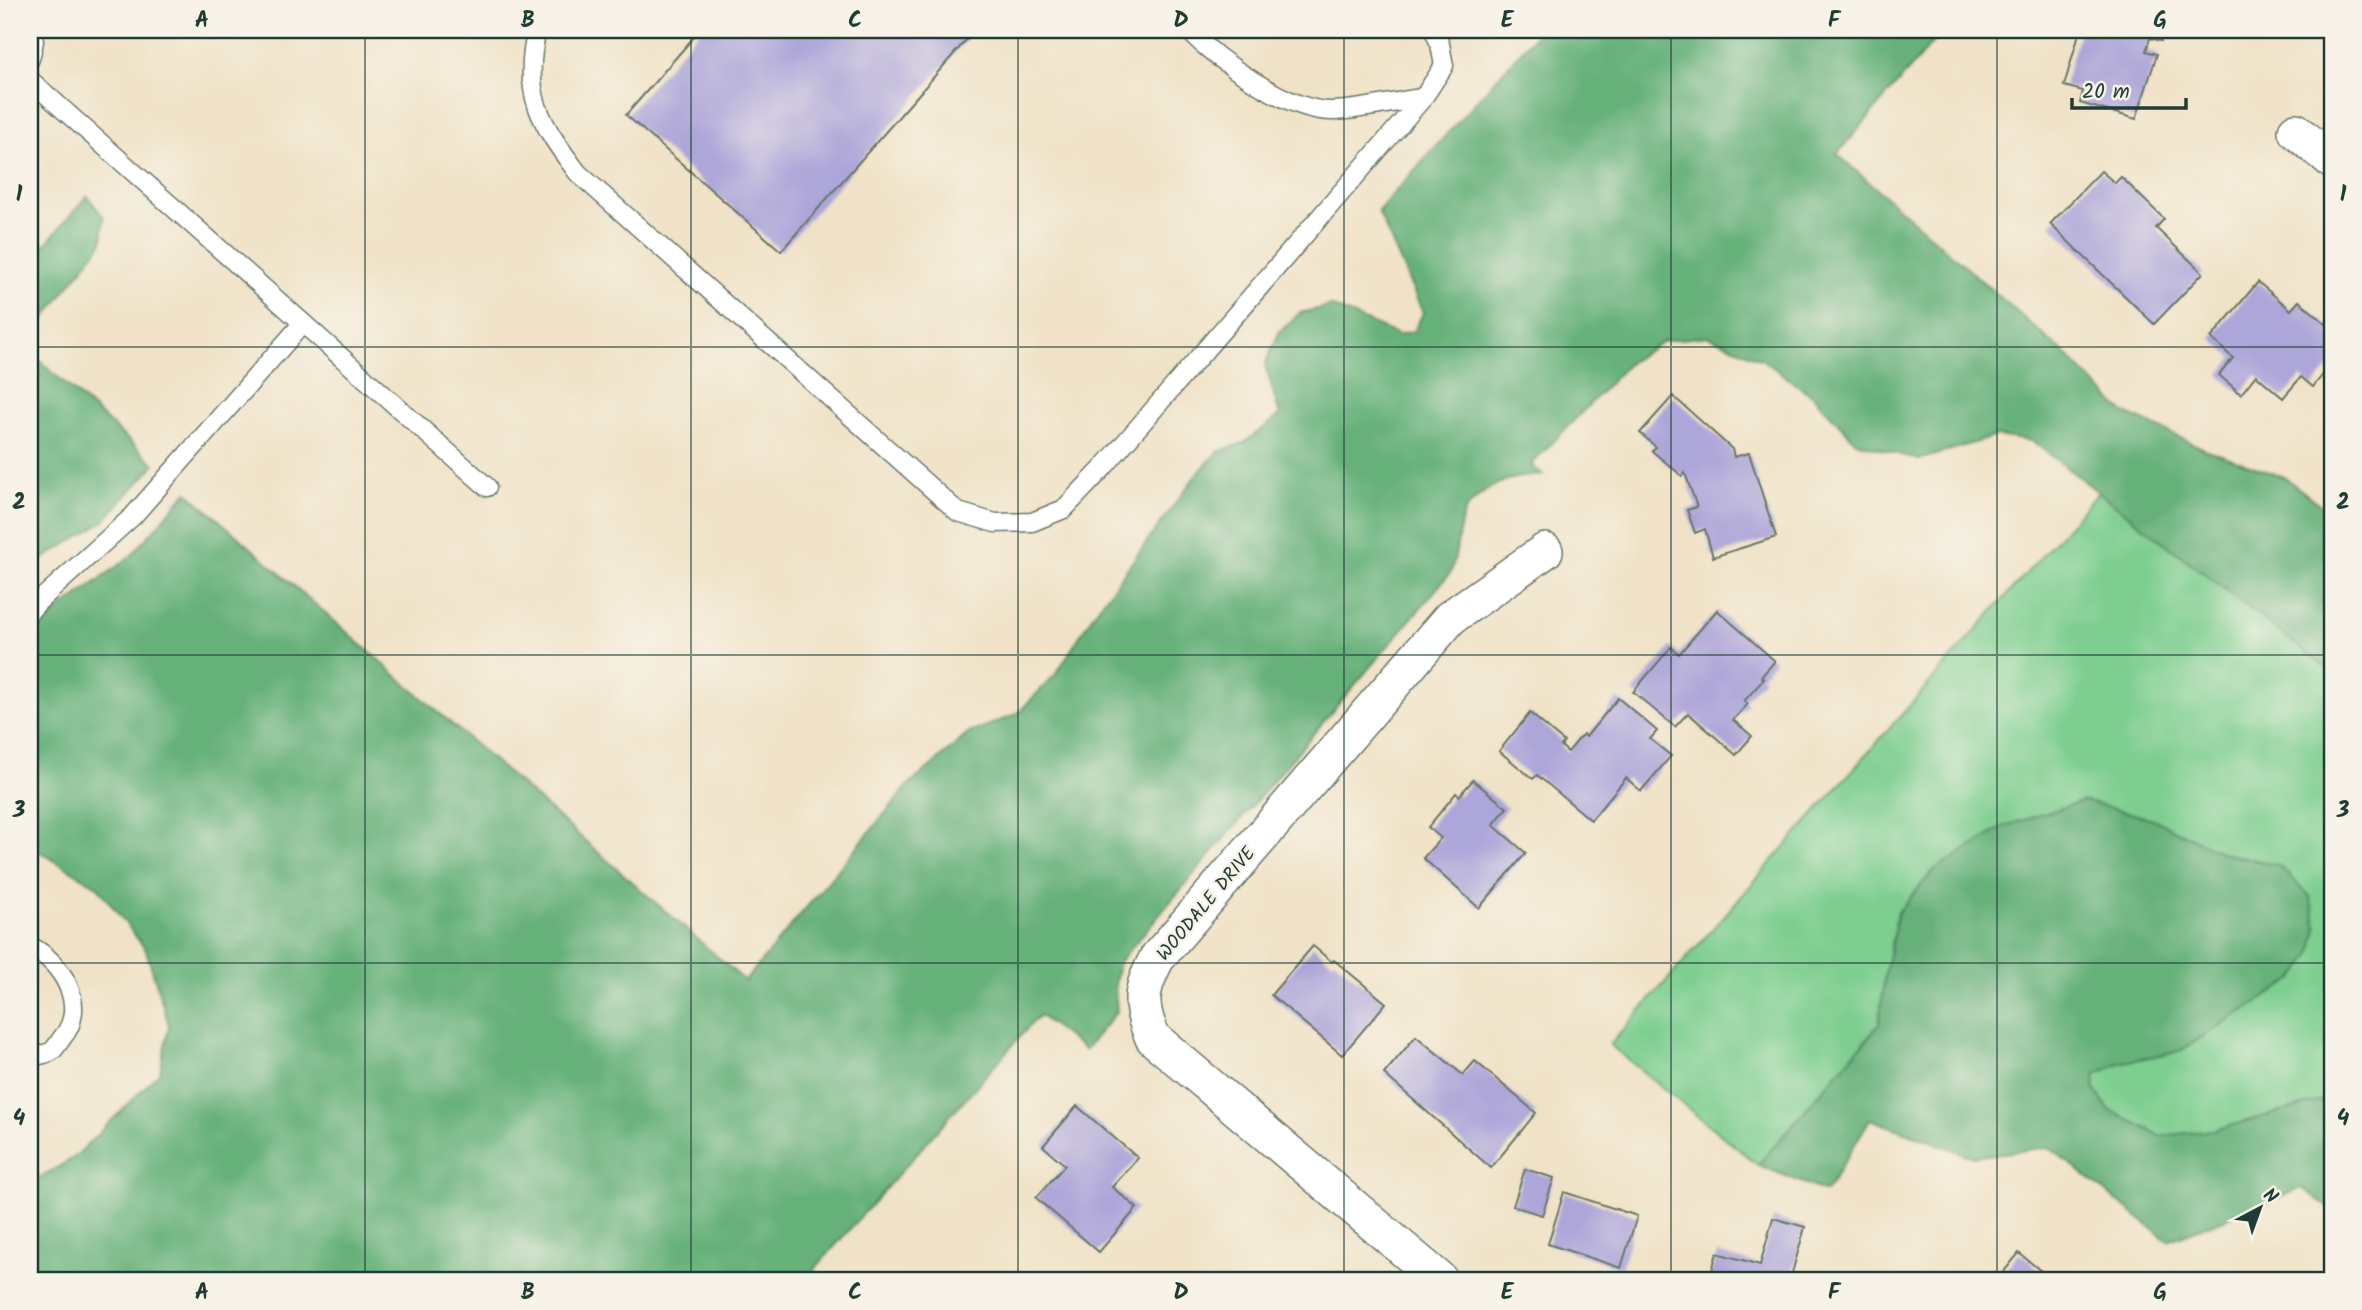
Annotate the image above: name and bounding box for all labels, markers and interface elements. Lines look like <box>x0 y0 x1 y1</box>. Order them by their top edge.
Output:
text: A <box>195 3 209 39</box>
text: B <box>521 3 535 39</box>
text: C <box>848 3 862 39</box>
text: D <box>1173 3 1189 39</box>
text: E <box>1501 3 1515 39</box>
text: F <box>1828 3 1842 39</box>
text: G <box>2153 3 2167 39</box>
scale bar <box>2072 66 2185 110</box>
text: 20 m <box>2082 76 2130 109</box>
text: 1 <box>16 177 23 213</box>
text: 1 <box>2340 177 2347 213</box>
text: 2 <box>12 485 26 521</box>
text: 2 <box>2336 485 2350 521</box>
text: 3 <box>12 793 26 829</box>
text: 3 <box>2336 793 2350 829</box>
street label: WOODALE DRIVE <box>1150 840 1264 968</box>
text: 4 <box>13 1101 26 1137</box>
text: 4 <box>2337 1101 2350 1137</box>
north arrow <box>2226 1174 2296 1244</box>
text: N <box>2255 1181 2284 1212</box>
text: A <box>195 1275 209 1310</box>
text: B <box>521 1275 535 1310</box>
text: C <box>848 1275 862 1310</box>
text: D <box>1173 1275 1189 1310</box>
text: E <box>1501 1275 1515 1310</box>
text: F <box>1828 1275 1842 1310</box>
text: G <box>2153 1275 2167 1310</box>

